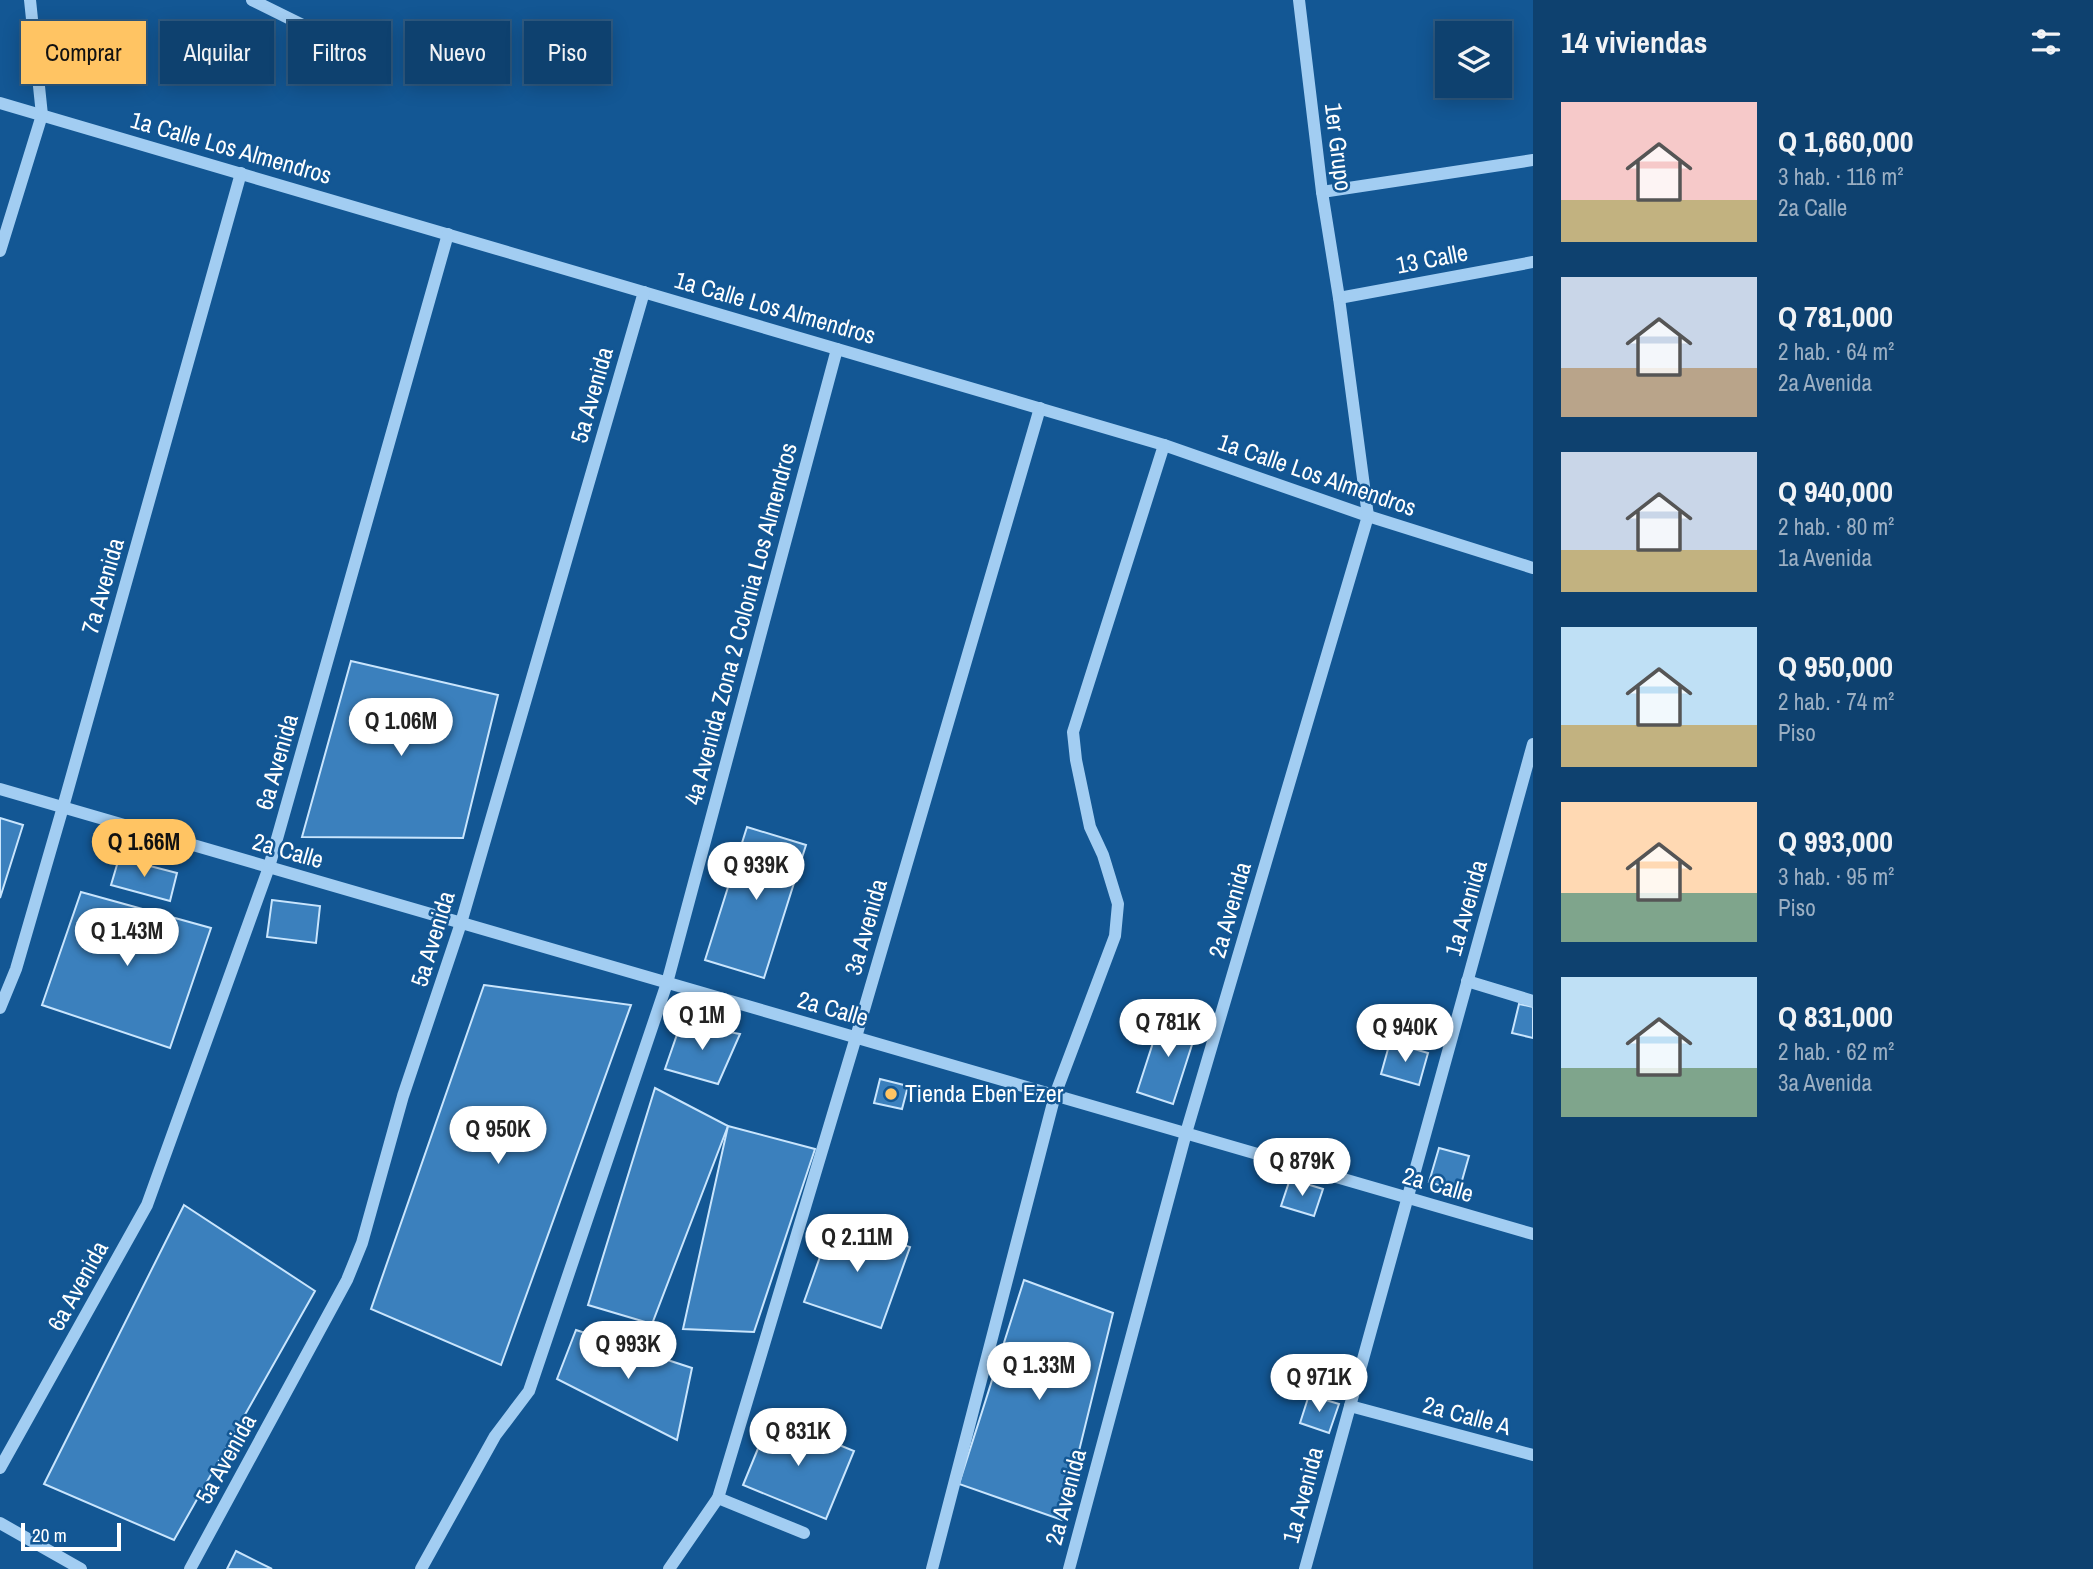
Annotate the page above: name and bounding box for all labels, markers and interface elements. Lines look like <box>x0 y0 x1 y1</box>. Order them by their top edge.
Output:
chip: Comprar <box>21 21 146 84</box>
chip: Alquilar <box>160 21 274 84</box>
chip: Filtros <box>288 21 391 84</box>
chip: Nuevo <box>405 21 510 84</box>
chip: Piso <box>524 21 611 84</box>
map controls <box>1435 21 1512 98</box>
button: layers <box>1435 21 1512 98</box>
text: 14 viviendas <box>1561 22 1707 62</box>
icon: filters <box>2027 23 2065 61</box>
street label: 1er Grupo <box>1318 101 1360 193</box>
street label: 1a Calle Los Almendros <box>127 103 336 191</box>
text: Q 1,660,000 <box>1778 121 1913 161</box>
icon: home <box>1617 130 1701 214</box>
text: 3 hab. · 116 m² <box>1778 161 1904 192</box>
text: 2a Calle <box>1778 192 1847 223</box>
street label: 13 Calle <box>1393 235 1470 281</box>
street label: 1a Calle Los Almendros <box>671 263 880 351</box>
text: Q 781,000 <box>1778 296 1893 336</box>
icon: home <box>1617 305 1701 389</box>
text: 2 hab. · 64 m² <box>1778 336 1894 367</box>
street label: 5a Avenida <box>562 343 620 446</box>
text: 2a Avenida <box>1778 367 1872 398</box>
street label: 1a Calle Los Almendros <box>1214 425 1421 523</box>
street label: 4a Avenida Zona 2 Colonia Los Almendros <box>676 439 804 808</box>
text: Q 940,000 <box>1778 471 1893 511</box>
icon: home <box>1617 480 1701 564</box>
text: 2 hab. · 80 m² <box>1778 511 1894 542</box>
street label: 7a Avenida <box>73 534 131 637</box>
text: 1a Avenida <box>1778 542 1872 573</box>
text: Q 950,000 <box>1778 646 1893 686</box>
icon: home <box>1617 655 1701 739</box>
text: 2 hab. · 74 m² <box>1778 686 1894 717</box>
pin: Q 1.06M <box>336 698 466 758</box>
text: Q 1.06M <box>365 705 437 736</box>
street label: 6a Avenida <box>247 710 305 813</box>
text: Piso <box>1778 717 1816 748</box>
pin: Q 1.66M <box>79 820 209 879</box>
text: Q 993,000 <box>1778 821 1893 861</box>
street label: 2a Calle <box>249 825 327 875</box>
text: Q 1.66M <box>108 826 180 857</box>
icon: home <box>1617 830 1701 914</box>
pin: Q 939K <box>699 842 813 902</box>
text: Q 939K <box>724 849 789 880</box>
street label: 1a Avenida <box>1436 856 1494 959</box>
street label: 2a Avenida <box>1200 858 1258 961</box>
text: 3 hab. · 95 m² <box>1778 861 1894 892</box>
street label: 3a Avenida <box>836 875 894 978</box>
street label: 5a Avenida <box>402 887 462 990</box>
text: Piso <box>1778 892 1816 923</box>
pin: Q 1.43M <box>62 908 192 968</box>
text: Q 1.43M <box>91 915 163 946</box>
street label: 2a Calle <box>794 983 872 1033</box>
pin: Q 1M <box>661 992 743 1052</box>
text: Q 831,000 <box>1778 996 1893 1036</box>
text: Q 1M <box>679 999 725 1030</box>
pin: Q 781K <box>1111 1000 1225 1059</box>
pin: Q 940K <box>1348 1004 1462 1064</box>
icon: home <box>1617 1005 1701 1089</box>
text: Q 781K <box>1136 1006 1201 1037</box>
text: Q 940K <box>1373 1011 1438 1042</box>
text: 2 hab. · 62 m² <box>1778 1036 1894 1067</box>
text: 3a Avenida <box>1778 1067 1872 1098</box>
place label: Tienda Eben Ezer <box>905 1077 1064 1109</box>
marker: Tienda Eben Ezer <box>883 1086 899 1102</box>
pin: Q 950K <box>441 1106 555 1166</box>
text: Q 950K <box>466 1113 531 1144</box>
pin: Q 879K <box>1245 1138 1359 1198</box>
text: Q 879K <box>1270 1145 1335 1176</box>
street label: 2a Calle <box>1399 1159 1477 1209</box>
pin: Q 2.11M <box>792 1214 922 1274</box>
text: Q 2.11M <box>821 1221 893 1252</box>
street label: 6a Avenida <box>39 1235 115 1336</box>
pin: Q 993K <box>571 1322 685 1381</box>
text: Q 993K <box>596 1328 661 1359</box>
pin: Q 1.33M <box>974 1342 1104 1402</box>
text: Q 1.33M <box>1003 1349 1075 1380</box>
pin: Q 971K <box>1262 1354 1376 1414</box>
text: Q 971K <box>1287 1361 1352 1392</box>
street label: 2a Calle A <box>1420 1388 1516 1442</box>
street label: 5a Avenida <box>187 1408 263 1509</box>
pin: Q 831K <box>741 1408 855 1468</box>
text: Q 831K <box>766 1415 831 1446</box>
street label: 1a Avenida <box>1274 1443 1330 1546</box>
street label: 2a Avenida <box>1037 1445 1093 1548</box>
scale bar <box>21 1520 121 1552</box>
text: 20 m <box>32 1522 67 1548</box>

